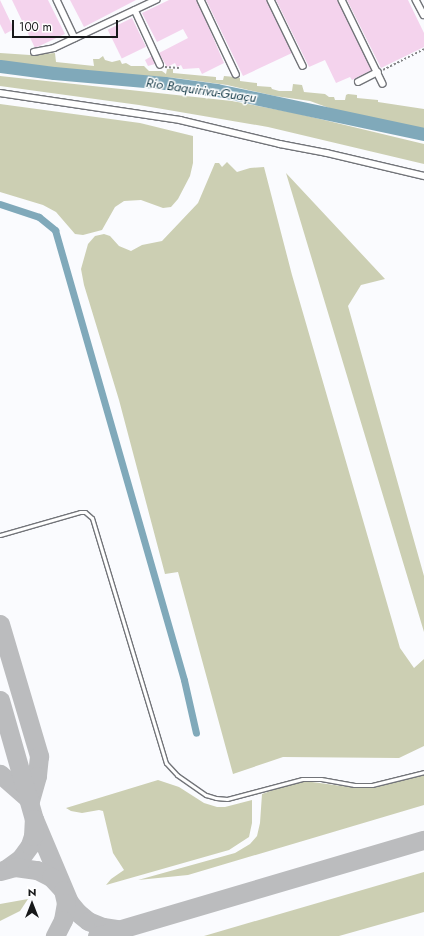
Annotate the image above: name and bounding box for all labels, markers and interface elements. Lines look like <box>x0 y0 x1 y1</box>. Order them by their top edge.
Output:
scale bar <box>14 12 120 38</box>
text: 100 m <box>19 18 52 36</box>
water label: Rio Baquirivu-Guaçu <box>145 76 257 106</box>
north arrow <box>12 884 52 924</box>
text: N <box>28 884 36 900</box>

